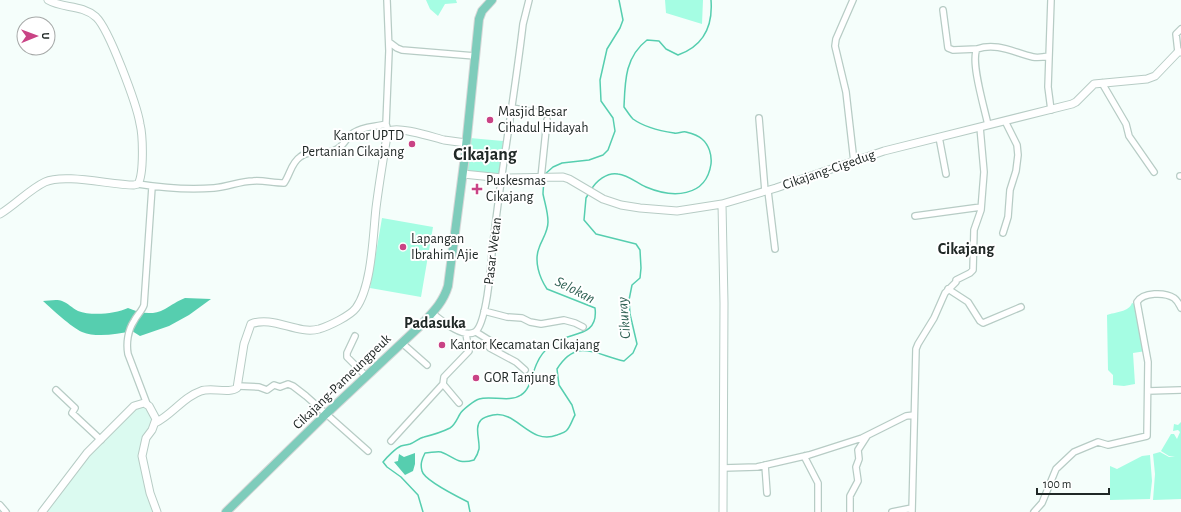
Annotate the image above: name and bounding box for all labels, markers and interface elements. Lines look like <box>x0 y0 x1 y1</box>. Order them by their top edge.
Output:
north arrow <box>16 16 56 56</box>
text: U <box>40 32 51 39</box>
place label: Masjid Besar Cihadul Hidayah <box>498 105 589 135</box>
marker: Masjid Besar Cihadul Hidayah <box>485 115 495 125</box>
place label: Kantor UPTD Pertanian Cikajang <box>302 129 404 159</box>
marker: Kantor UPTD Pertanian Cikajang <box>407 139 417 149</box>
district label: Cikajang <box>453 146 518 164</box>
street label: Cikajang-Cigedug <box>781 148 877 192</box>
place label: Puskesmas Cikajang <box>486 174 546 204</box>
marker: Puskesmas Cikajang <box>471 183 483 195</box>
street label: Pasar Wetan <box>482 216 504 286</box>
place label: Lapangan Ibrahim Ajie <box>411 232 478 262</box>
district label: Cikajang <box>938 241 995 258</box>
marker: Lapangan Ibrahim Ajie <box>398 242 408 252</box>
water label: Selokan <box>553 274 597 306</box>
water label: Cikuray <box>615 296 633 340</box>
district label: Padasuka <box>404 315 466 331</box>
street label: Cikajang-Pameungpeuk <box>290 331 394 432</box>
place label: Kantor Kecamatan Cikajang <box>450 338 600 352</box>
marker: Kantor Kecamatan Cikajang <box>437 340 447 350</box>
place label: GOR Tanjung <box>484 371 556 385</box>
marker: GOR Tanjung <box>471 373 481 383</box>
scale bar <box>1037 470 1109 496</box>
text: 100 m <box>1043 478 1071 490</box>

